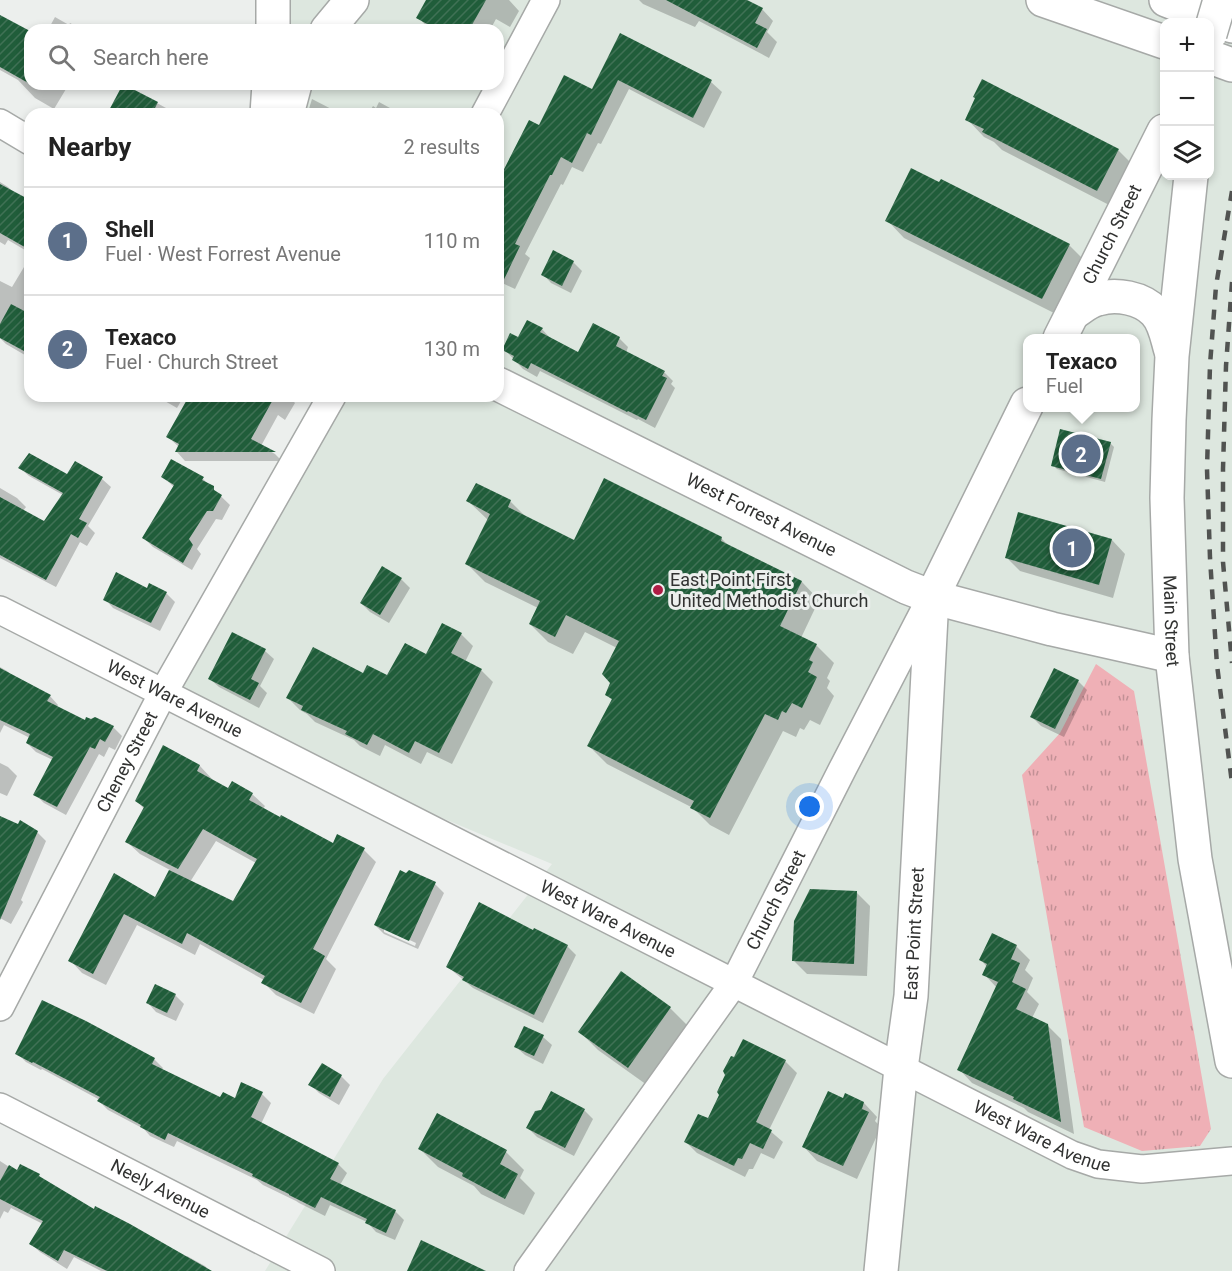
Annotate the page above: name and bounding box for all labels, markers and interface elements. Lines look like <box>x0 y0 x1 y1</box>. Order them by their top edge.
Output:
map controls <box>1160 18 1214 180</box>
button: + <box>1160 18 1214 72</box>
search box <box>24 24 504 90</box>
icon: search <box>45 41 78 74</box>
text: Search here <box>93 45 209 70</box>
button: − <box>1160 72 1214 126</box>
button: layers <box>1160 126 1214 180</box>
text: Nearby <box>48 132 131 162</box>
text: 2 results <box>404 135 480 159</box>
street label: Church Street <box>1078 181 1145 287</box>
text: Shell <box>105 217 154 242</box>
text: 1 <box>62 229 73 253</box>
text: 110 m <box>424 229 480 253</box>
text: Fuel · West Forrest Avenue <box>105 242 341 266</box>
text: Texaco <box>105 325 176 350</box>
popup <box>1023 334 1140 412</box>
text: 2 <box>62 337 73 361</box>
text: 130 m <box>424 337 480 361</box>
text: Texaco <box>1046 349 1117 374</box>
text: Fuel · Church Street <box>105 350 278 374</box>
text: Fuel <box>1046 374 1083 398</box>
pin: 2 <box>1062 432 1100 476</box>
street label: West Forrest Avenue <box>683 468 840 561</box>
pin: 1 <box>1052 526 1092 570</box>
place label: East Point First United Methodist Church <box>670 569 868 611</box>
street label: Main Street <box>1159 575 1184 668</box>
marker: East Point First United Methodist Church <box>651 583 665 597</box>
street label: West Ware Avenue <box>104 655 246 742</box>
street label: Cheney Street <box>92 708 162 816</box>
your location <box>795 792 824 821</box>
street label: Church Street <box>742 847 810 953</box>
street label: East Point Street <box>900 866 928 1001</box>
street label: West Ware Avenue <box>537 875 679 962</box>
street label: West Ware Avenue <box>970 1096 1112 1175</box>
street label: Neely Avenue <box>108 1154 213 1222</box>

